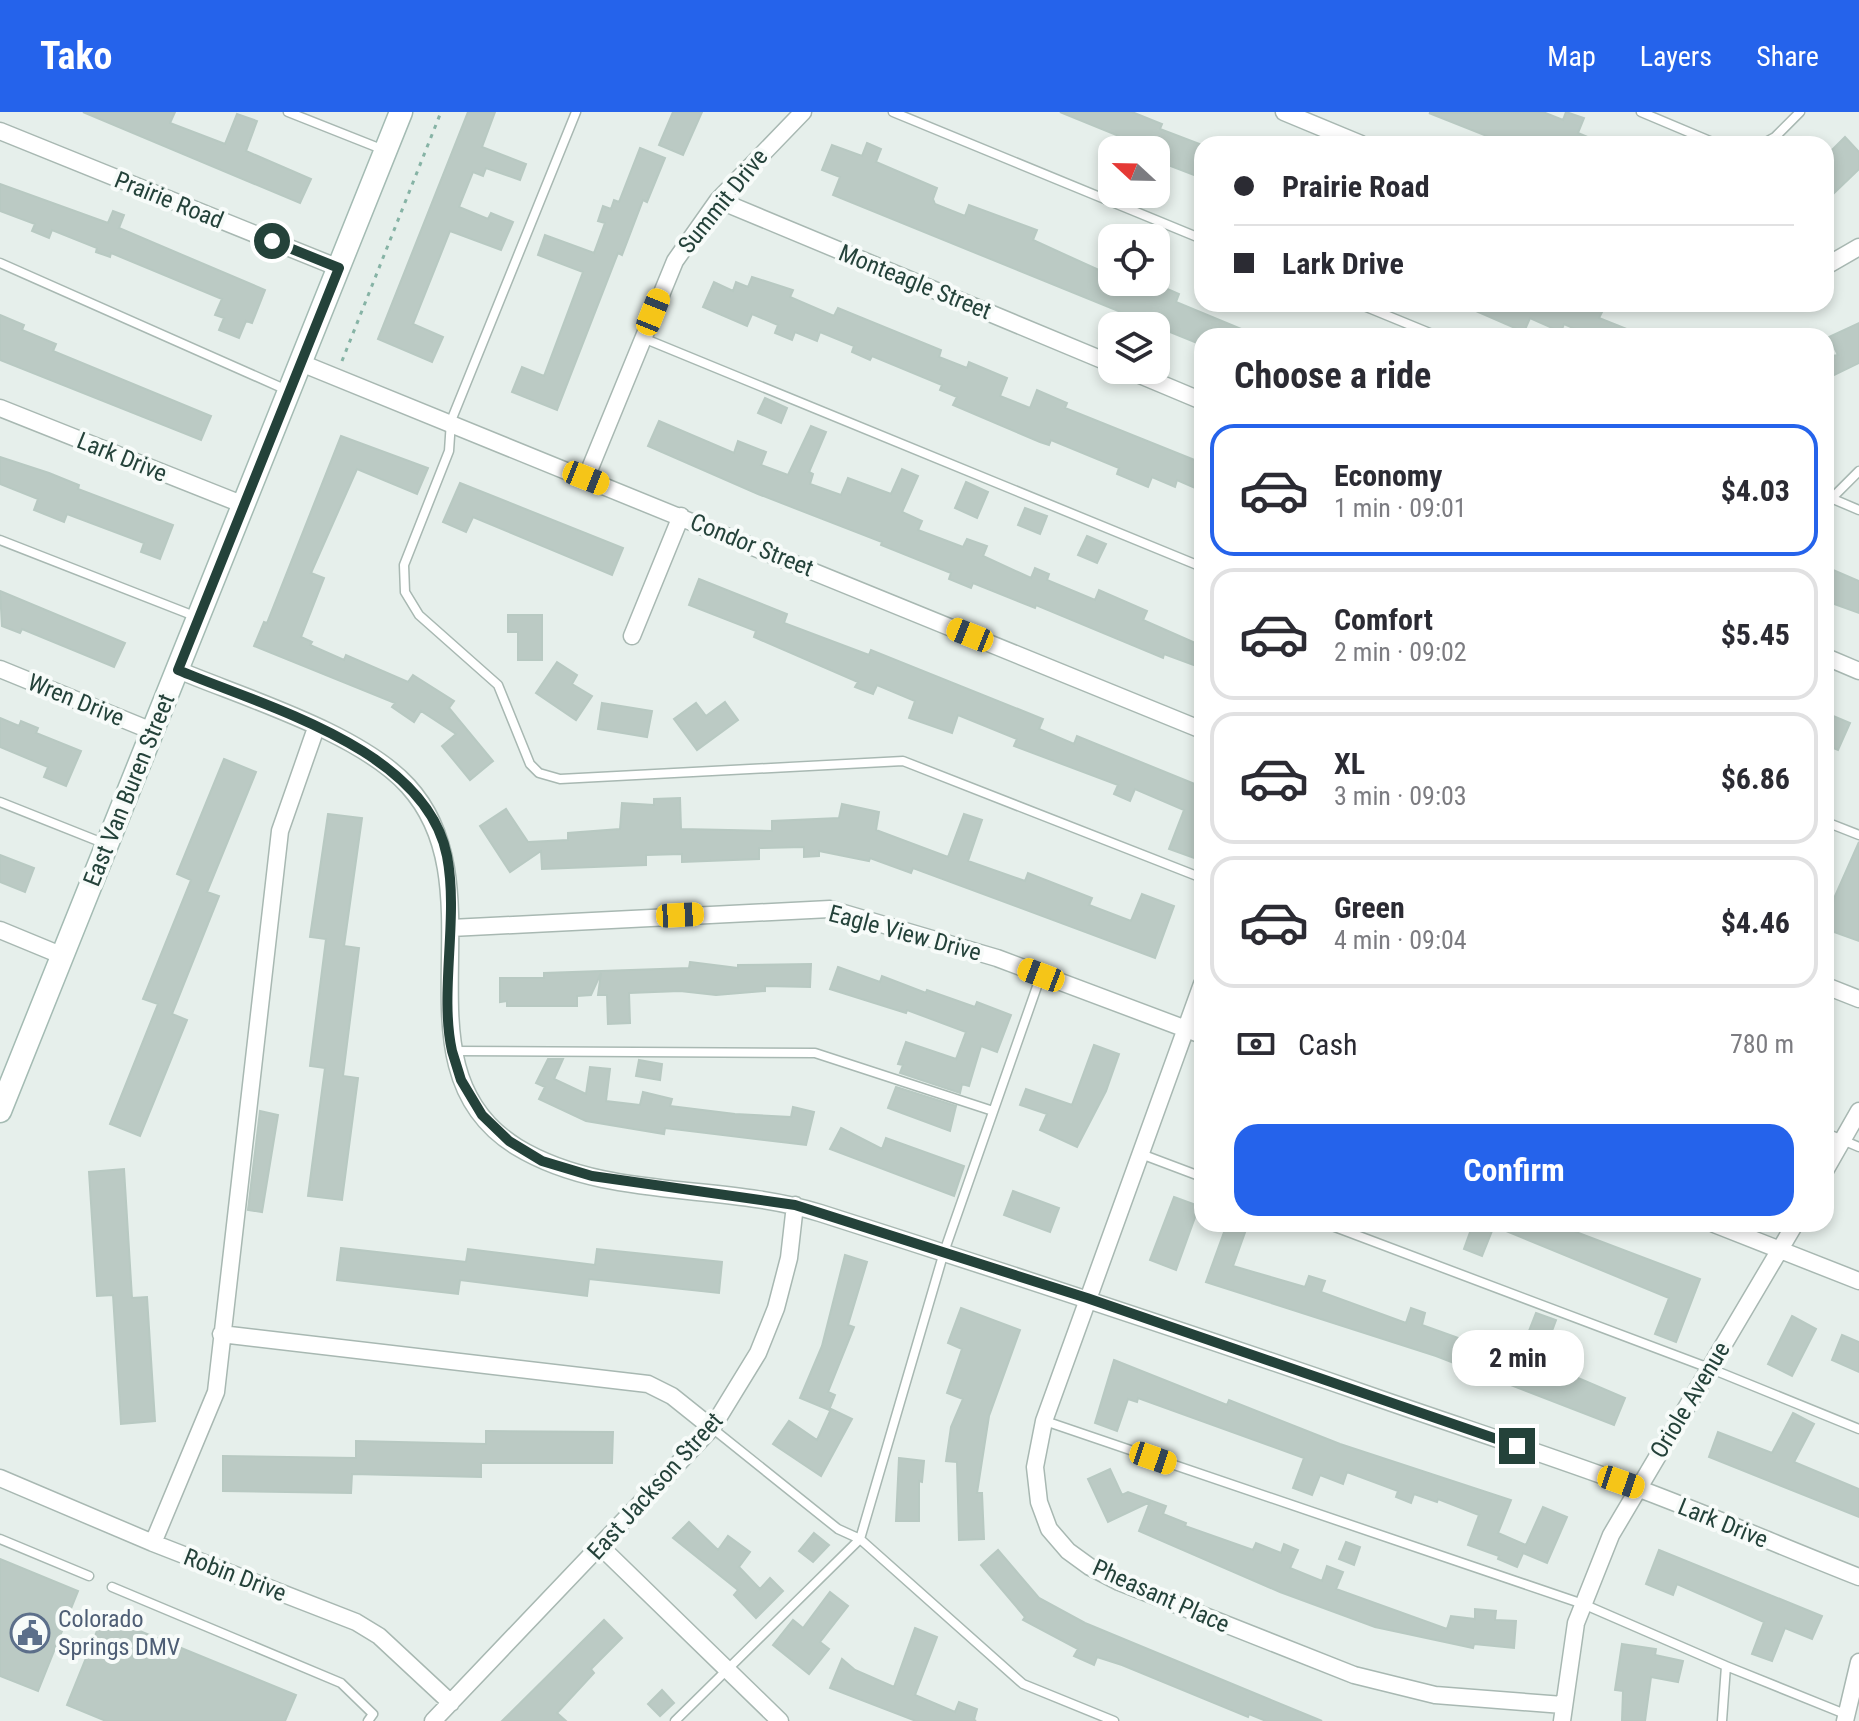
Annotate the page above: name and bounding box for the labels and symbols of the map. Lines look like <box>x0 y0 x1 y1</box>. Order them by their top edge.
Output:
north arrow <box>1098 136 1170 208</box>
street label: Summit Drive <box>672 143 774 259</box>
street label: Prairie Road <box>110 165 228 235</box>
route start <box>254 223 290 259</box>
street label: Monteagle Street <box>835 239 995 325</box>
car <box>633 285 673 339</box>
street label: Lark Drive <box>73 426 171 488</box>
car <box>559 458 613 498</box>
street label: Condor Street <box>686 508 818 582</box>
car <box>943 615 997 655</box>
street label: Wren Drive <box>24 668 128 732</box>
street label: East Van Buren Street <box>78 690 180 890</box>
street label: Eagle View Drive <box>826 899 984 967</box>
car <box>655 902 705 928</box>
car <box>1014 955 1068 995</box>
callout: 2 min <box>1451 1330 1583 1386</box>
street label: Oriole Avenue <box>1644 1337 1736 1463</box>
street label: East Jackson Street <box>582 1407 728 1565</box>
route end <box>1499 1428 1535 1464</box>
car <box>1126 1439 1180 1477</box>
car <box>1594 1463 1648 1501</box>
street label: Lark Drive <box>1674 1492 1772 1554</box>
street label: Robin Drive <box>180 1543 290 1607</box>
street label: Pheasant Place <box>1088 1553 1234 1639</box>
place label: Colorado Springs DMV <box>58 1605 180 1661</box>
public building icon: Colorado Springs DMV <box>9 1612 51 1654</box>

